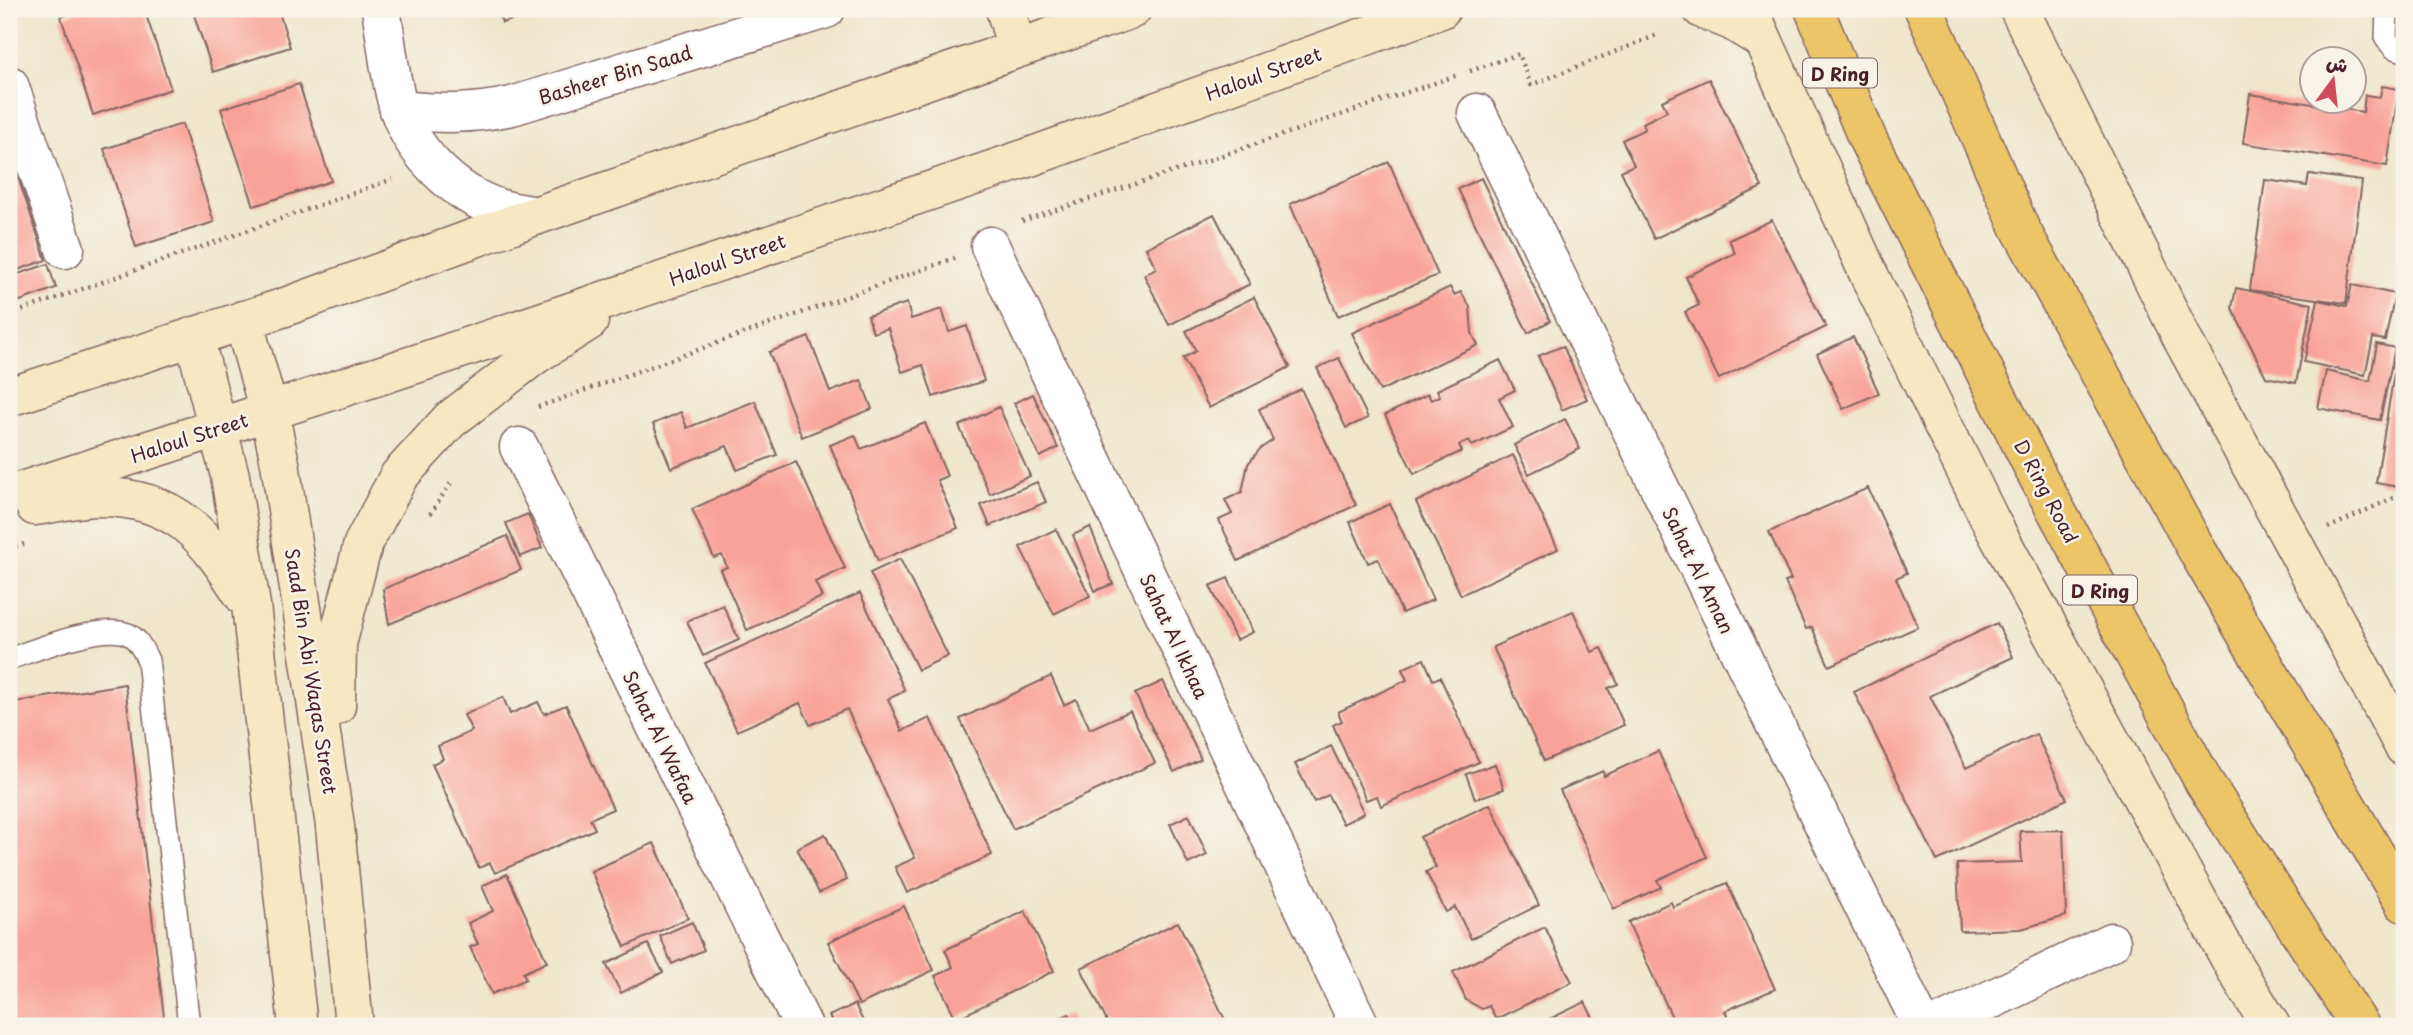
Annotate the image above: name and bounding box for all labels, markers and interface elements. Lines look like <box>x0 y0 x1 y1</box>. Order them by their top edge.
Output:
street label: Basheer Bin Saad <box>535 37 695 111</box>
street label: Haloul Street <box>1201 39 1325 107</box>
north arrow <box>2298 46 2368 116</box>
text: ش <box>2324 46 2351 79</box>
road number: D Ring <box>1803 58 1877 88</box>
street label: Haloul Street <box>665 226 789 292</box>
street label: Haloul Street <box>127 405 251 469</box>
street label: D Ring Road <box>2008 434 2086 548</box>
street label: Sahat Al Aman <box>1656 502 1742 638</box>
street label: Saad Bin Abi Waqas Street <box>279 546 345 796</box>
street label: Sahat Al Ikhaa <box>1134 569 1217 704</box>
road number: D Ring <box>2063 576 2137 604</box>
street label: Sahat Al Wafaa <box>617 666 706 809</box>

